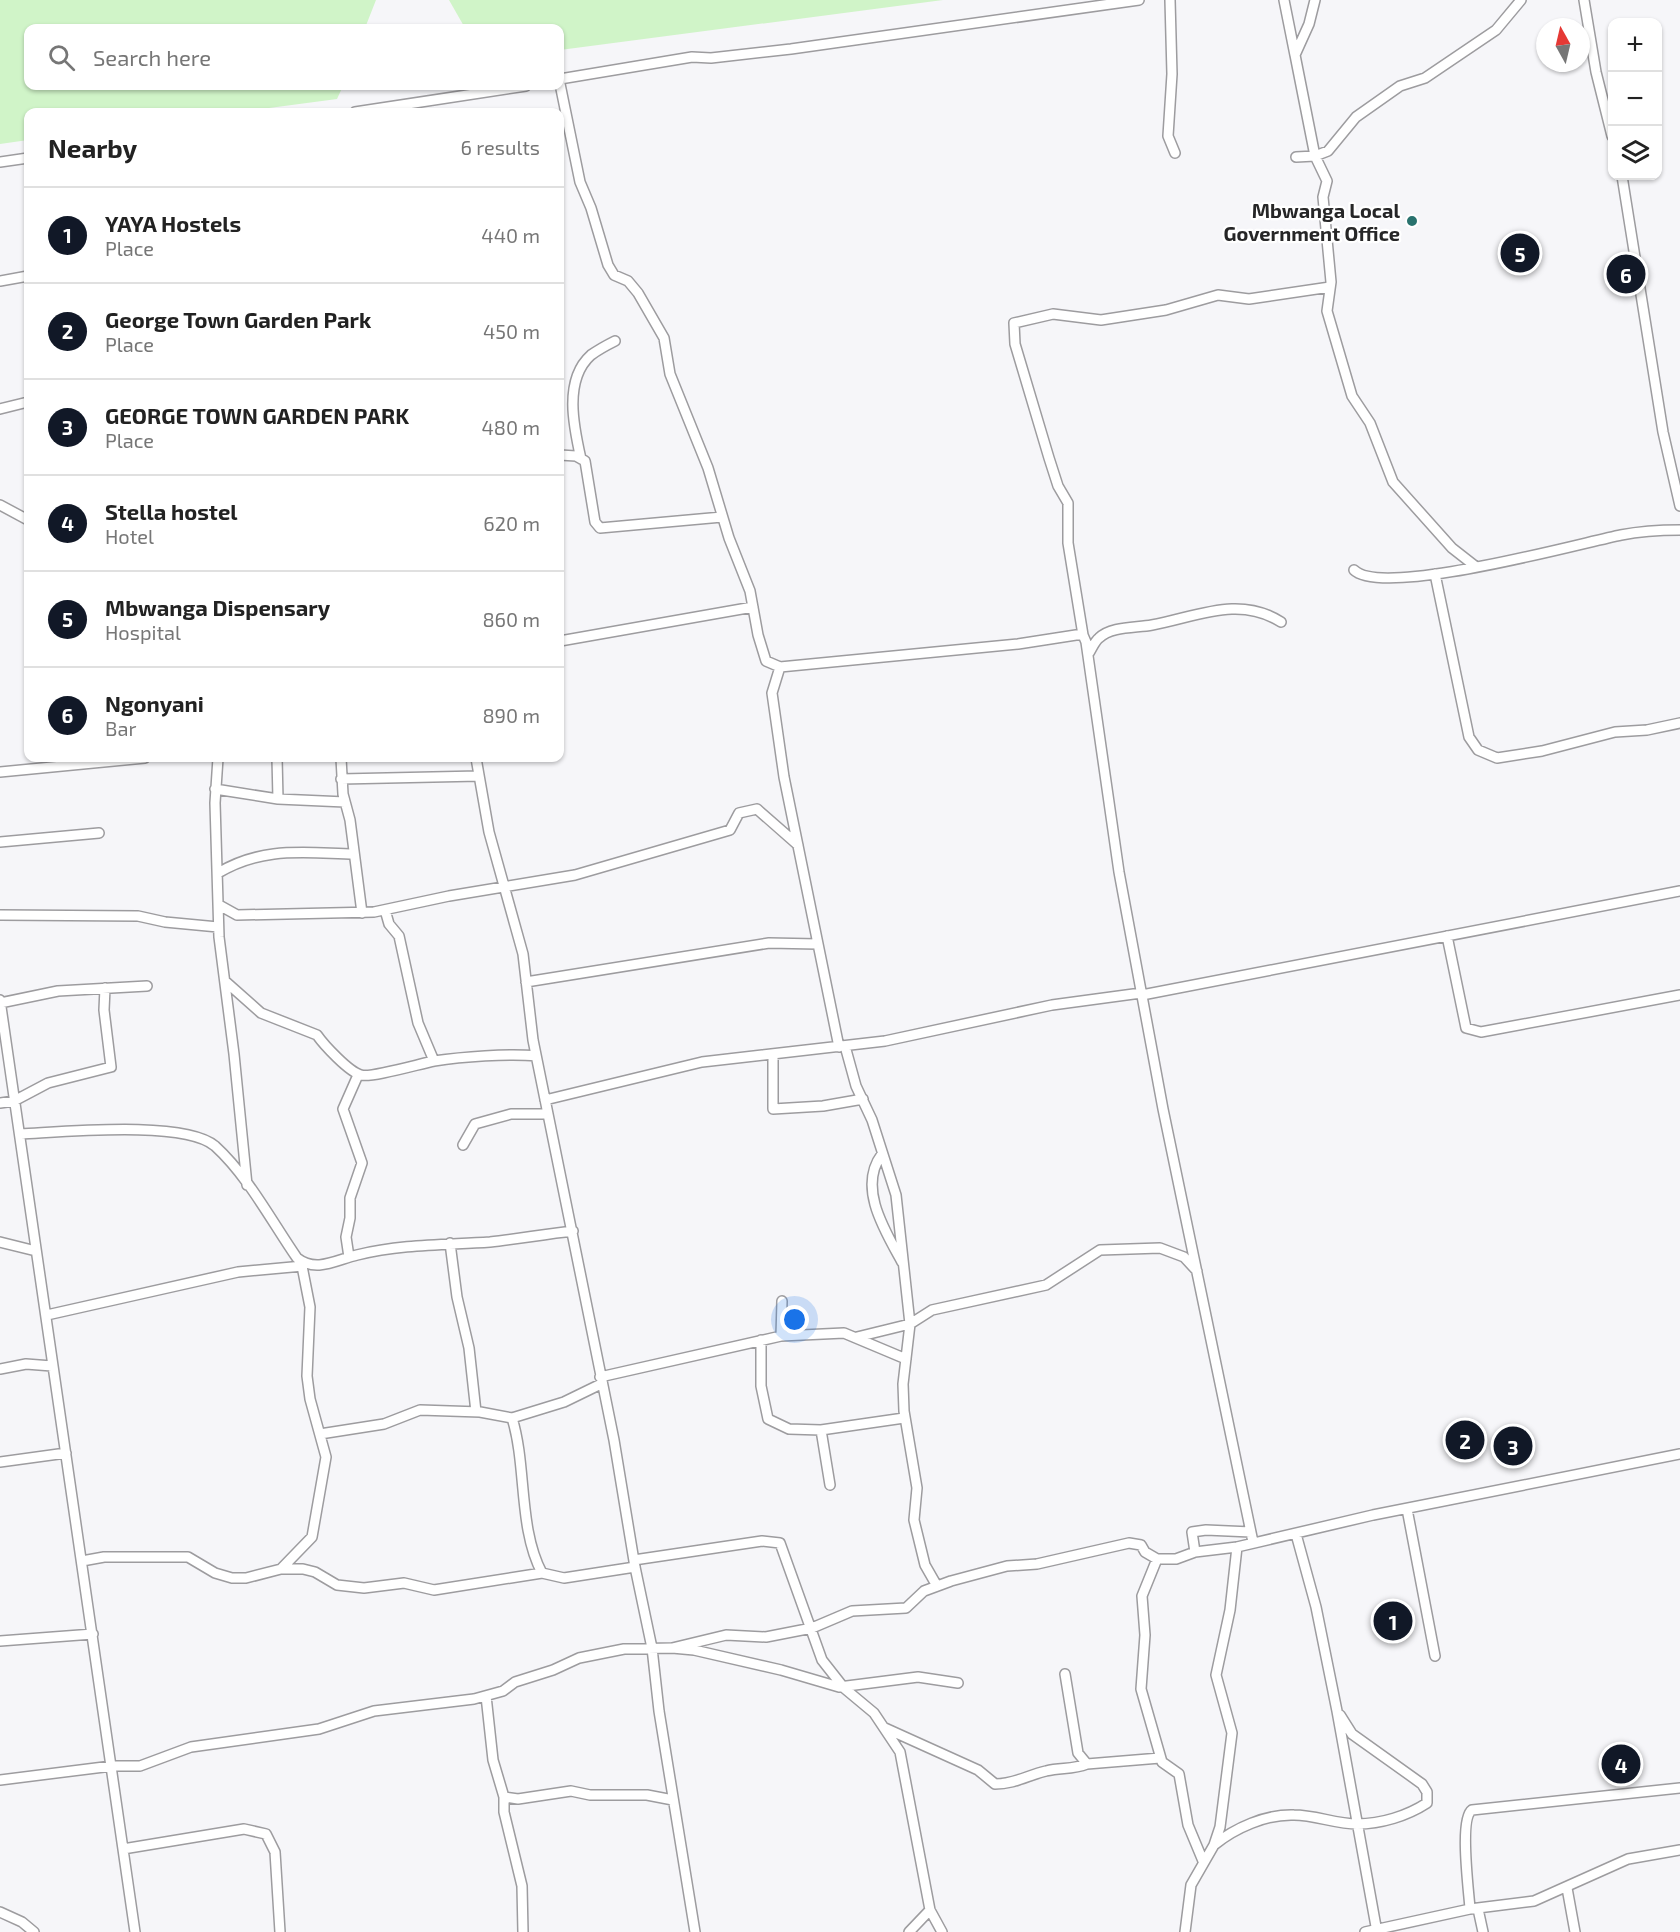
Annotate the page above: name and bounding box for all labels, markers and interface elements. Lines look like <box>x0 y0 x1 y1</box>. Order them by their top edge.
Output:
north arrow <box>1536 18 1590 72</box>
map controls <box>1608 18 1662 180</box>
button: + <box>1608 18 1662 72</box>
search box <box>24 24 564 90</box>
icon: search <box>45 41 78 74</box>
text: Search here <box>93 44 211 70</box>
button: − <box>1608 72 1662 126</box>
button: layers <box>1608 126 1662 180</box>
text: Nearby <box>48 132 137 163</box>
text: 6 results <box>460 135 540 159</box>
place label: Mbwanga Local Government Office <box>1224 198 1400 245</box>
text: YAYA Hostels <box>105 210 241 236</box>
marker: Mbwanga Local Government Office <box>1405 214 1419 228</box>
text: 1 <box>63 223 72 247</box>
text: 440 m <box>481 223 540 247</box>
pin: 5 <box>1500 230 1540 276</box>
text: Place <box>105 236 154 260</box>
pin: 6 <box>1606 252 1646 296</box>
text: George Town Garden Park <box>105 306 371 332</box>
text: 2 <box>62 319 73 343</box>
text: 450 m <box>483 319 540 343</box>
text: Place <box>105 332 154 356</box>
text: GEORGE TOWN GARDEN PARK <box>105 402 409 428</box>
text: 3 <box>62 415 73 439</box>
text: 480 m <box>482 415 540 439</box>
text: Place <box>105 428 154 452</box>
text: Stella hostel <box>105 498 238 524</box>
text: 4 <box>61 511 74 535</box>
text: 620 m <box>483 511 540 535</box>
text: Hotel <box>105 524 154 548</box>
text: Mbwanga Dispensary <box>105 594 330 620</box>
text: 5 <box>62 607 73 631</box>
text: 860 m <box>482 607 540 631</box>
text: Hospital <box>105 620 181 644</box>
text: Ngonyani <box>105 690 204 716</box>
text: 6 <box>62 703 73 727</box>
text: 890 m <box>482 703 540 727</box>
text: Bar <box>105 716 136 740</box>
your location <box>780 1305 809 1334</box>
pin: 2 <box>1446 1418 1484 1462</box>
pin: 3 <box>1494 1424 1532 1468</box>
pin: 1 <box>1374 1598 1412 1644</box>
pin: 4 <box>1602 1742 1640 1786</box>

